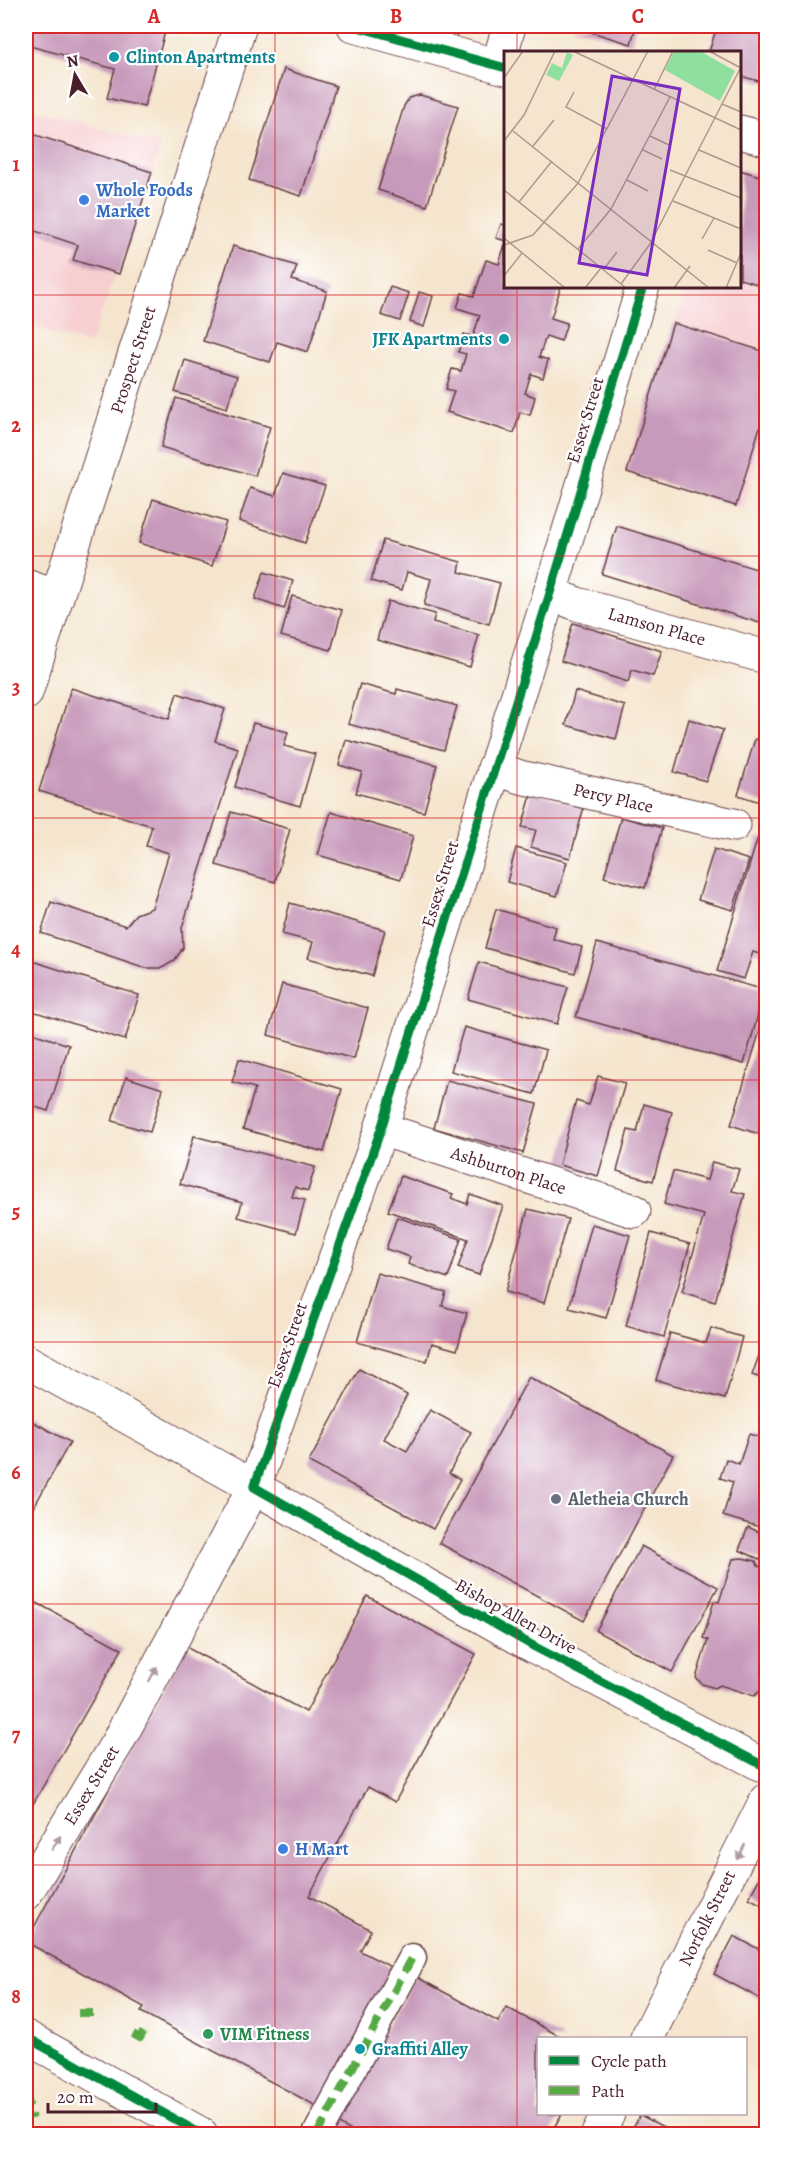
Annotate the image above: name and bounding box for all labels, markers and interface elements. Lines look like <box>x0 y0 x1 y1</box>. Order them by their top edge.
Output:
text: A <box>147 3 161 30</box>
text: B <box>390 3 402 30</box>
text: C <box>632 3 644 30</box>
north arrow <box>45 45 105 105</box>
place label: Clinton Apartments <box>126 45 275 69</box>
text: N <box>65 49 81 73</box>
marker: Clinton Apartments <box>107 50 121 64</box>
inset map <box>504 51 741 288</box>
text: 1 <box>12 151 20 178</box>
place label: Whole Foods Market <box>95 178 193 223</box>
marker: Whole Foods Market <box>77 193 91 207</box>
street label: Prospect Street <box>104 303 161 417</box>
place label: JFK Apartments <box>372 327 492 351</box>
marker: JFK Apartments <box>497 332 511 346</box>
street label: Essex Street <box>560 374 610 466</box>
text: 2 <box>11 412 21 439</box>
street label: Lamson Place <box>605 601 708 651</box>
text: 3 <box>12 674 20 701</box>
street label: Percy Place <box>571 777 655 819</box>
street label: Essex Street <box>415 838 465 930</box>
text: 4 <box>11 936 21 963</box>
street label: Ashburton Place <box>447 1140 569 1200</box>
text: 5 <box>12 1198 20 1225</box>
street label: Essex Street <box>261 1299 313 1391</box>
text: 6 <box>11 1459 21 1486</box>
place label: Aletheia Church <box>567 1487 689 1511</box>
marker: Aletheia Church <box>549 1492 563 1506</box>
street label: Bishop Allen Drive <box>451 1573 581 1659</box>
one-way arrow <box>148 1665 158 1682</box>
text: 7 <box>12 1721 21 1748</box>
street label: Essex Street <box>58 1741 125 1830</box>
one-way arrow <box>50 1835 61 1851</box>
place label: H Mart <box>295 1837 349 1861</box>
marker: H Mart <box>276 1842 290 1856</box>
one-way arrow <box>737 1844 746 1861</box>
street label: Norfolk Street <box>673 1866 741 1970</box>
text: 8 <box>11 1983 21 2010</box>
place label: VIM Fitness <box>219 2022 310 2046</box>
marker: VIM Fitness <box>201 2027 215 2041</box>
place label: Graffiti Alley <box>372 2037 469 2061</box>
legend <box>537 2037 747 2115</box>
marker: Graffiti Alley <box>353 2042 367 2056</box>
text: Cycle path <box>591 2049 667 2073</box>
scale bar <box>48 2076 156 2114</box>
text: Path <box>591 2079 625 2103</box>
text: 20 m <box>57 2085 94 2109</box>

